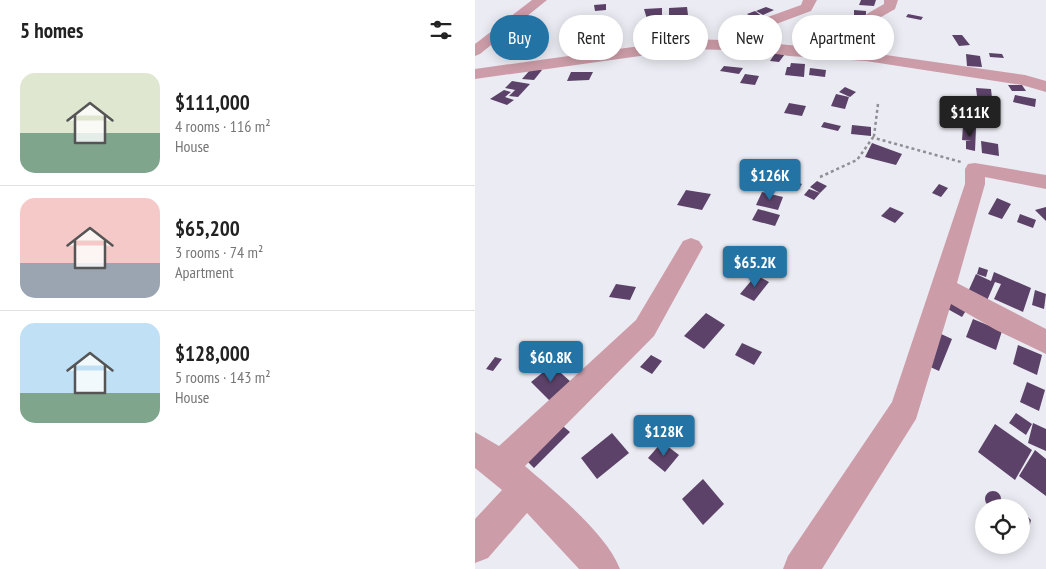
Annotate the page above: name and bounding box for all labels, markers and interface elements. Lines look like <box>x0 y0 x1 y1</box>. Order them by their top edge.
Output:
chip: Buy <box>490 15 549 60</box>
chip: Rent <box>559 15 623 60</box>
chip: Filters <box>633 15 708 60</box>
chip: New <box>718 15 782 60</box>
chip: Apartment <box>792 15 894 60</box>
icon: filters <box>427 16 455 44</box>
text: 5 homes <box>20 17 83 44</box>
text: $111,000 <box>175 89 250 116</box>
icon: home <box>60 93 120 153</box>
pin: $111K <box>935 96 1005 138</box>
text: $111K <box>951 102 989 122</box>
text: 4 rooms · 116 m² <box>175 116 271 136</box>
text: House <box>175 136 209 156</box>
pin: $126K <box>735 158 805 201</box>
text: $126K <box>751 165 789 185</box>
text: $65,200 <box>175 215 240 242</box>
icon: home <box>60 218 120 278</box>
text: 3 rooms · 74 m² <box>175 242 263 262</box>
pin: $65.2K <box>714 246 796 288</box>
text: $65.2K <box>734 252 776 272</box>
text: Apartment <box>175 262 234 282</box>
text: $128,000 <box>175 340 250 367</box>
pin: $60.8K <box>510 340 592 383</box>
icon: home <box>60 343 120 403</box>
text: $60.8K <box>530 347 572 367</box>
text: 5 rooms · 143 m² <box>175 367 271 387</box>
text: House <box>175 387 209 407</box>
pin: $128K <box>629 414 699 457</box>
text: $128K <box>645 421 683 441</box>
map controls <box>975 499 1030 554</box>
button: locate <box>975 499 1030 554</box>

